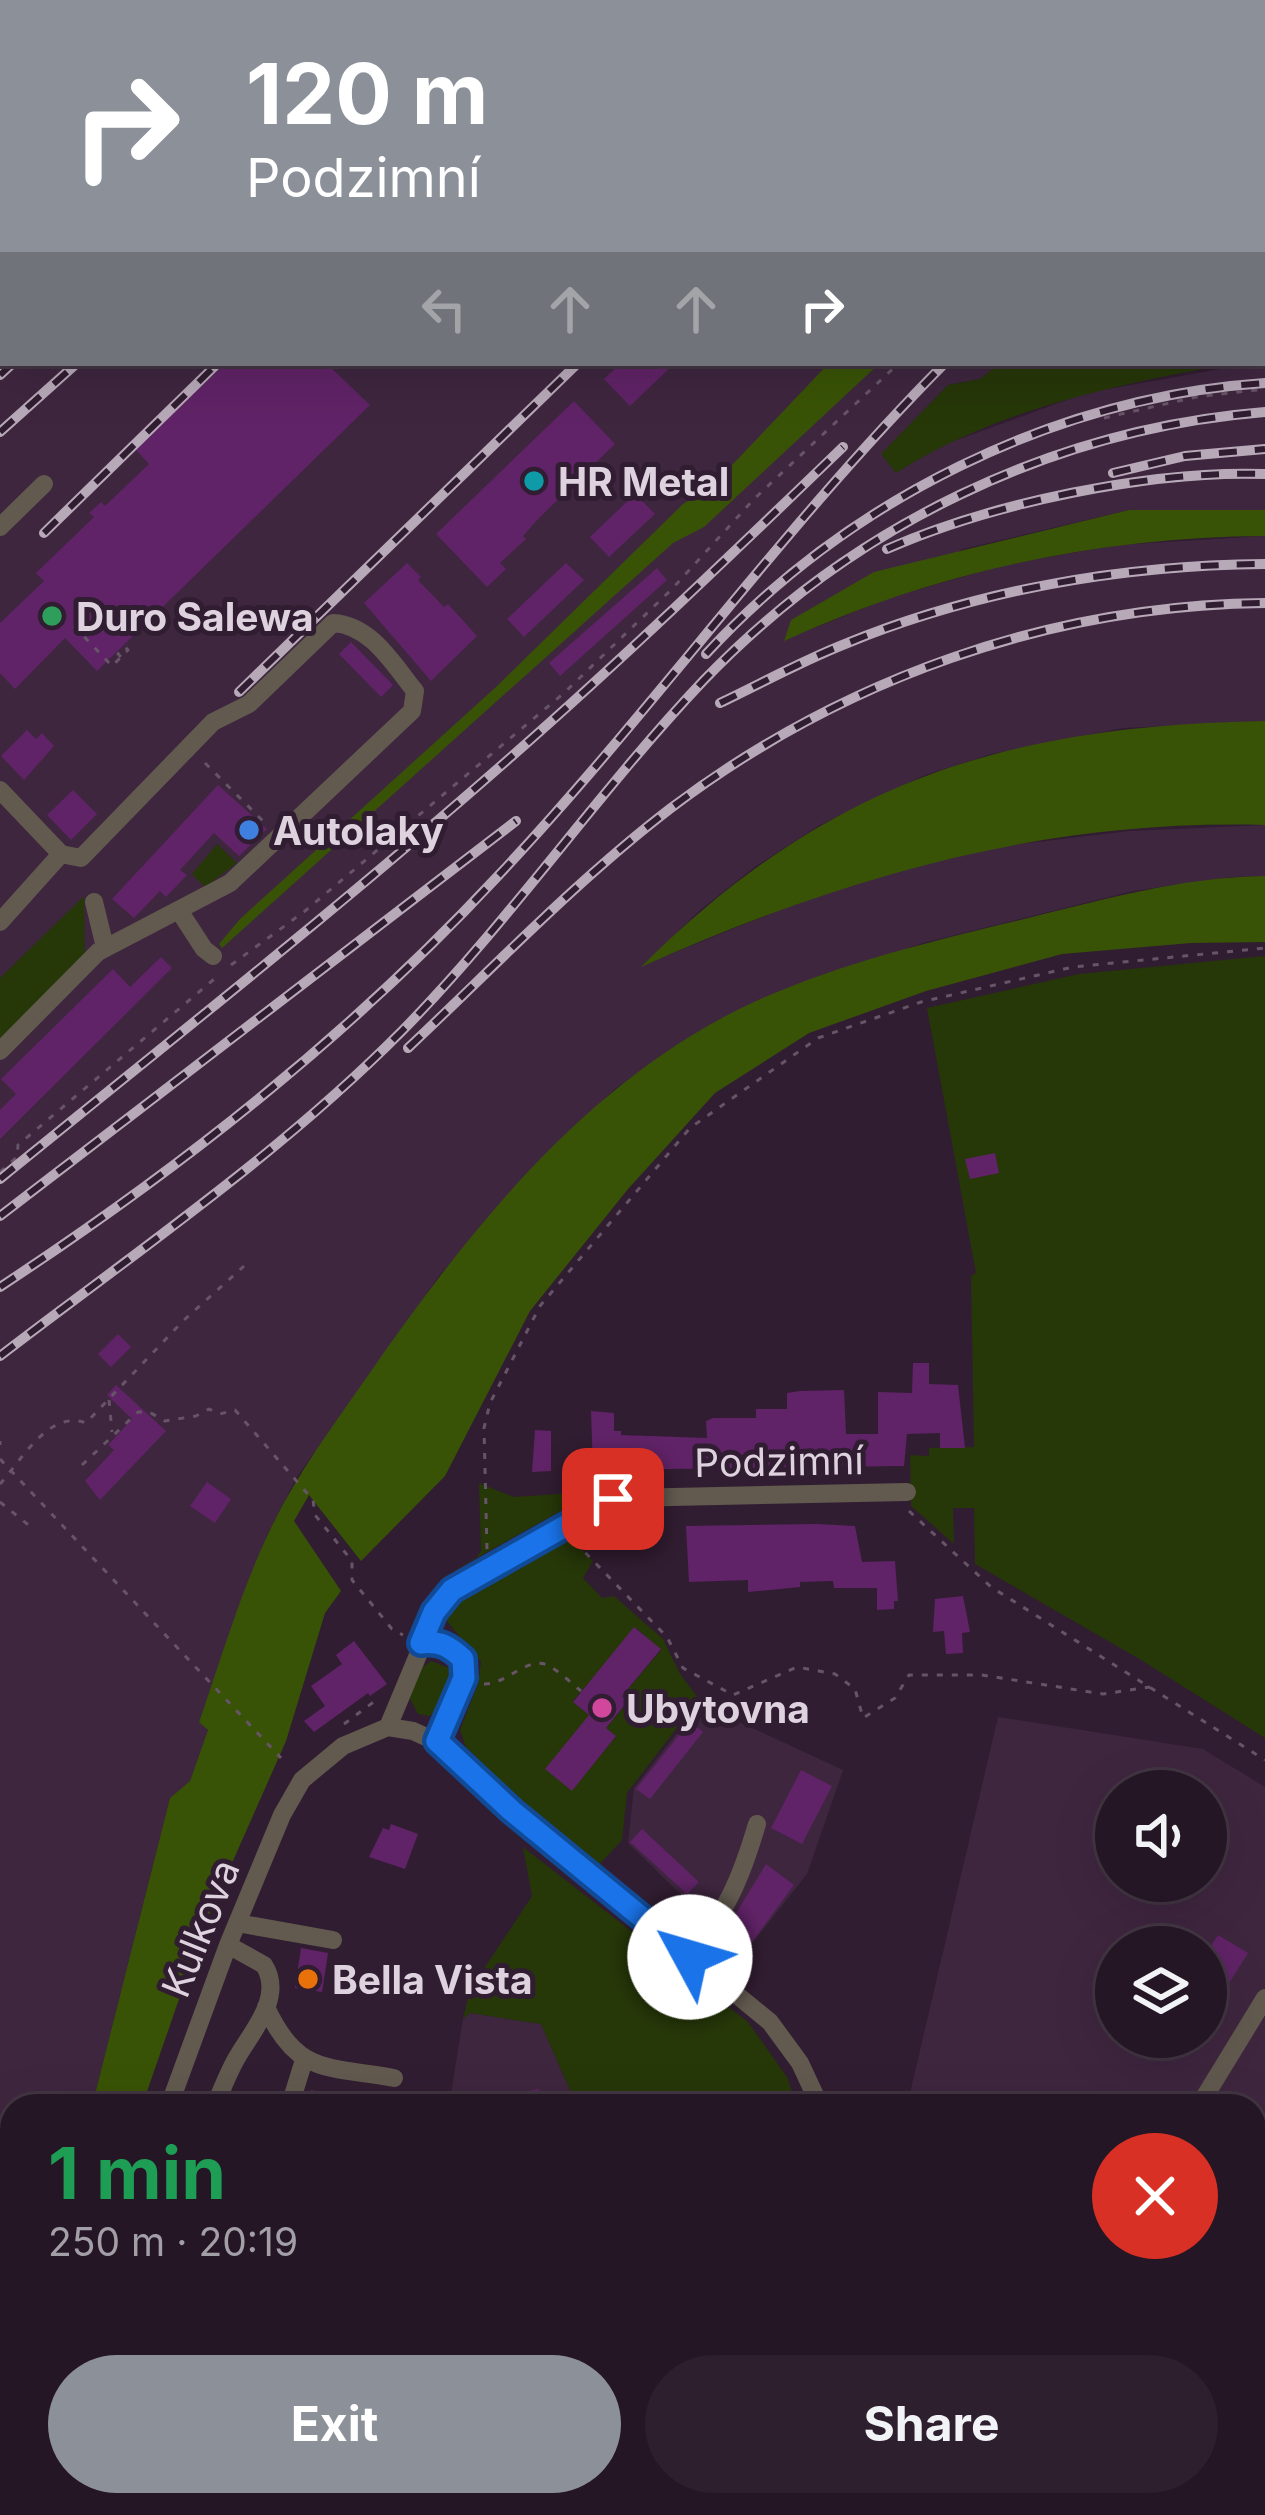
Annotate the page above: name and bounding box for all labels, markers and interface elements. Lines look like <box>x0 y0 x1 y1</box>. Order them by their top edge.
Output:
text: 120 m <box>246 43 488 144</box>
icon: right <box>48 48 204 204</box>
text: Podzimní <box>246 145 481 210</box>
icon: left <box>411 276 477 342</box>
icon: ahead <box>537 276 603 342</box>
icon: ahead <box>663 276 729 342</box>
icon: right <box>789 276 855 342</box>
place label: HR Metal <box>558 458 729 505</box>
marker: HR Metal <box>521 468 547 494</box>
place label: Duro Salewa <box>76 593 314 640</box>
marker: Duro Salewa <box>39 603 65 629</box>
place label: Autolaky <box>273 807 444 854</box>
marker: Autolaky <box>236 817 262 843</box>
street label: Podzimní <box>694 1436 865 1486</box>
pin <box>562 1448 664 1550</box>
icon: arrive <box>580 1466 646 1532</box>
place label: Ubytovna <box>626 1685 810 1732</box>
marker: Ubytovna <box>589 1695 615 1721</box>
map controls <box>1095 1770 1227 2058</box>
button: sound <box>1095 1770 1227 1902</box>
street label: Kulkova <box>151 1852 249 2004</box>
position arrow <box>627 1894 753 2020</box>
button: layers <box>1095 1926 1227 2058</box>
place label: Bella Vista <box>332 1956 533 2003</box>
marker: Bella Vista <box>295 1966 321 1992</box>
text: 1 min <box>48 2129 226 2216</box>
button: close <box>1092 2133 1218 2259</box>
text: 250 m · 20:19 <box>48 2218 298 2265</box>
button: Exit <box>48 2355 621 2493</box>
button: Share <box>645 2355 1218 2493</box>

